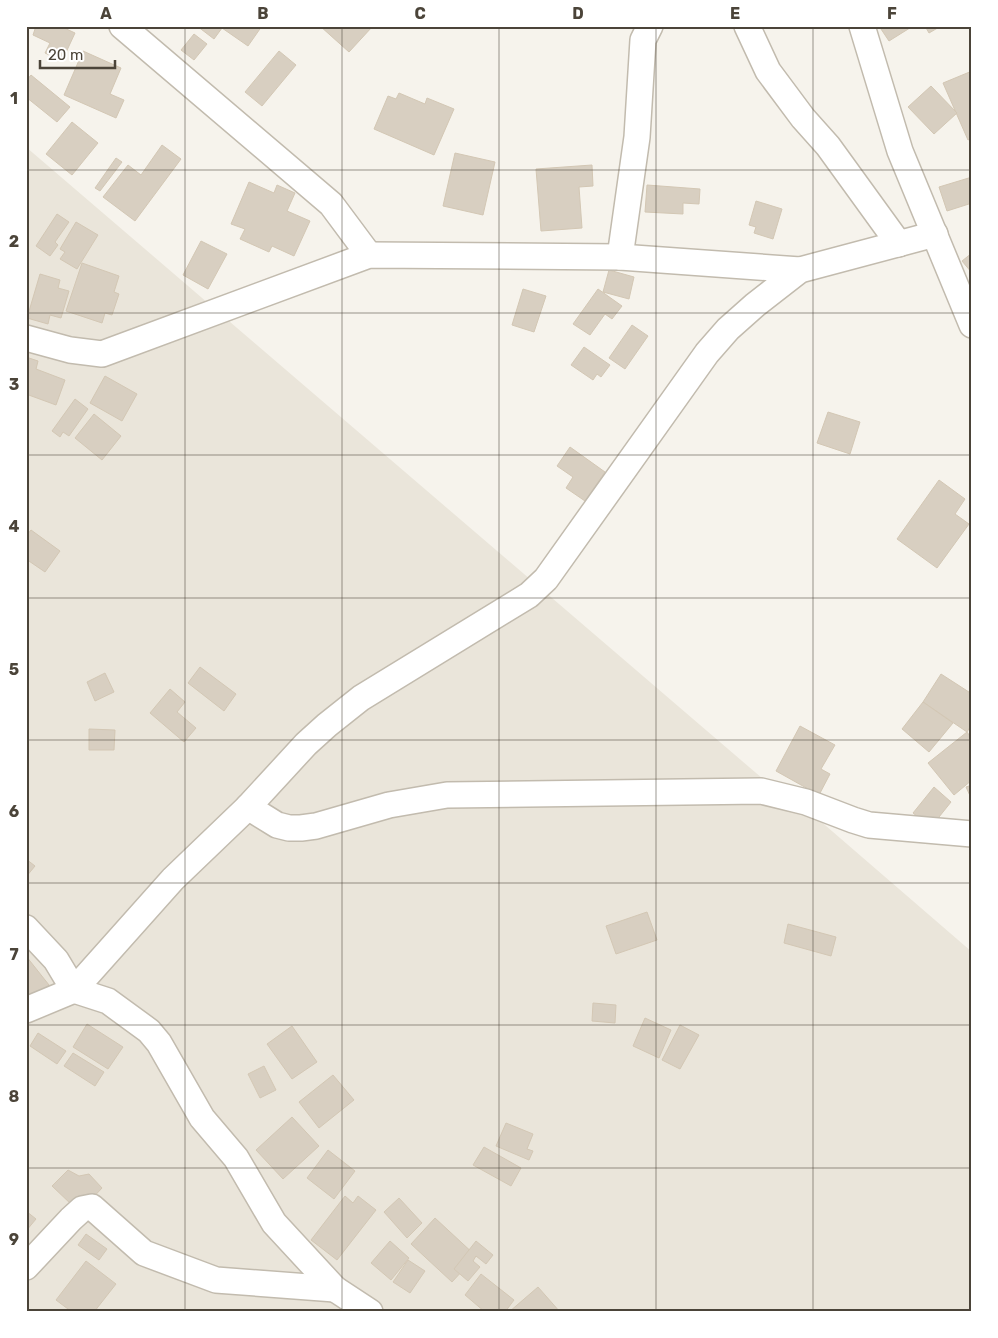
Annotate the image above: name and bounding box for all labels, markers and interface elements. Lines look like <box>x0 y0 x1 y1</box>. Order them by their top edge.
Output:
text: A <box>100 4 112 23</box>
text: B <box>257 4 269 23</box>
text: C <box>414 4 426 23</box>
text: D <box>572 4 584 23</box>
text: E <box>730 4 740 23</box>
text: F <box>887 4 897 23</box>
scale bar <box>40 38 115 70</box>
text: 20 m <box>48 46 83 64</box>
text: 1 <box>10 89 18 108</box>
text: 2 <box>9 232 19 251</box>
text: 3 <box>9 375 19 394</box>
text: 4 <box>9 517 20 536</box>
text: 5 <box>9 660 19 679</box>
text: 6 <box>9 802 19 821</box>
text: 7 <box>9 945 19 964</box>
text: 8 <box>9 1087 20 1106</box>
text: 9 <box>9 1230 19 1249</box>

